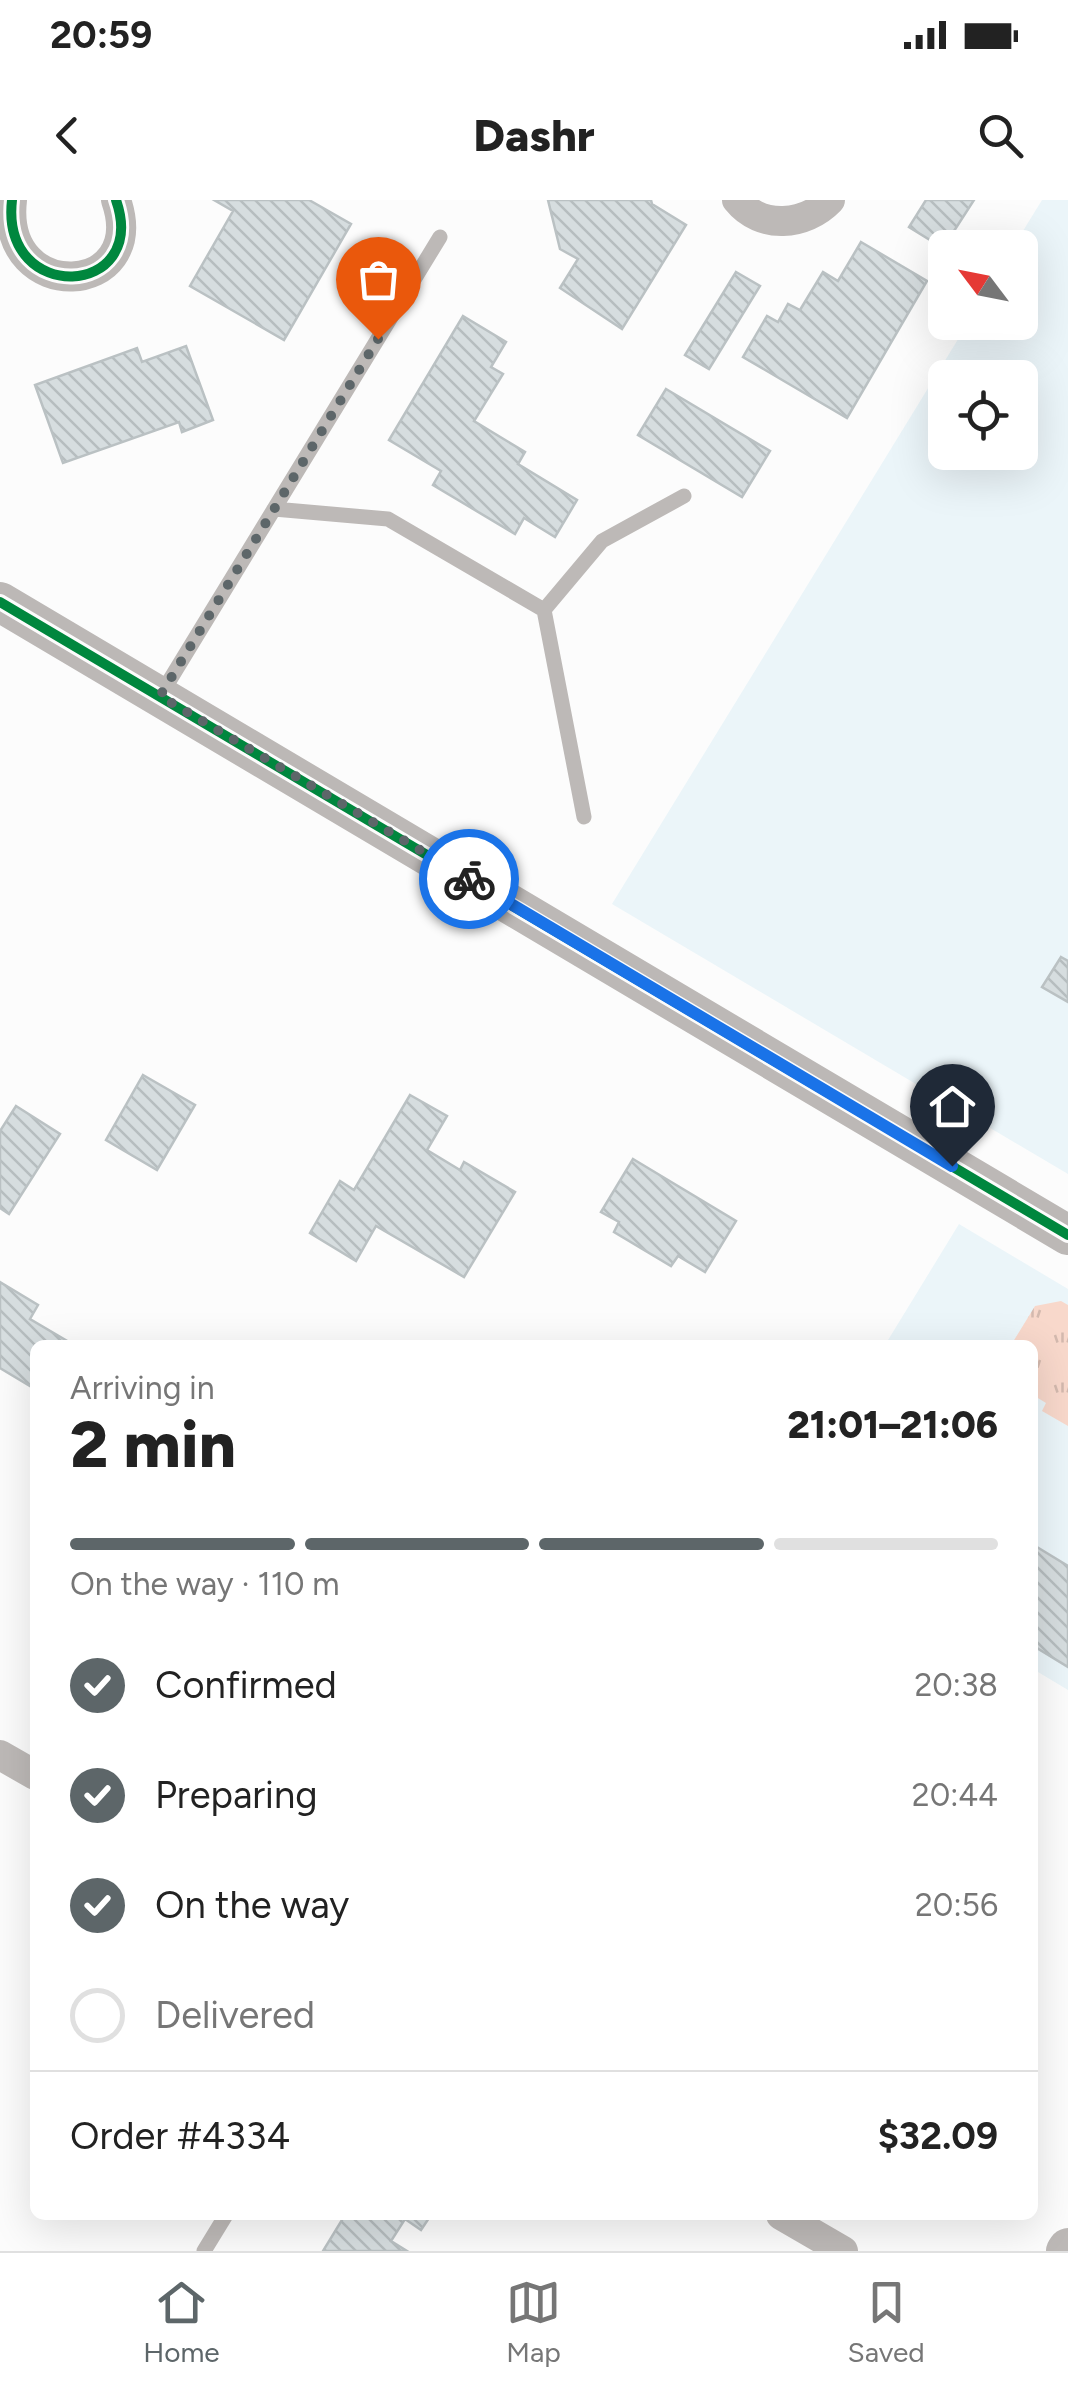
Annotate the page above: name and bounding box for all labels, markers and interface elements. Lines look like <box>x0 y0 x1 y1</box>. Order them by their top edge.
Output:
text: 20:59 <box>50 12 152 58</box>
icon: back <box>40 108 95 163</box>
text: Dashr <box>473 108 595 162</box>
icon: search <box>973 108 1028 163</box>
north arrow <box>928 230 1038 340</box>
map controls <box>928 230 1038 470</box>
pin <box>336 237 421 340</box>
icon: bag <box>351 252 406 307</box>
button: locate <box>928 360 1038 470</box>
courier <box>419 829 519 929</box>
icon: bike <box>442 852 497 907</box>
pin <box>910 1064 995 1167</box>
icon: home <box>925 1079 980 1134</box>
text: Arriving in <box>70 1369 215 1407</box>
text: 21:01–21:06 <box>787 1402 998 1448</box>
text: 2 min <box>70 1405 236 1483</box>
text: On the way · 110 m <box>70 1565 340 1603</box>
icon: check <box>70 1658 125 1713</box>
text: Confirmed <box>155 1662 337 1708</box>
text: 20:38 <box>914 1666 998 1704</box>
icon: check <box>70 1768 125 1823</box>
text: Preparing <box>155 1772 317 1818</box>
text: 20:44 <box>912 1776 998 1814</box>
icon: check <box>70 1878 125 1933</box>
text: On the way <box>155 1882 349 1928</box>
text: 20:56 <box>915 1886 998 1924</box>
text: Delivered <box>155 1992 315 2038</box>
text: Order #4334 <box>70 2113 290 2159</box>
text: $32.09 <box>878 2113 998 2159</box>
tab: Home <box>143 2275 220 2369</box>
tab: Map <box>506 2275 561 2369</box>
tab: Saved <box>848 2275 925 2369</box>

